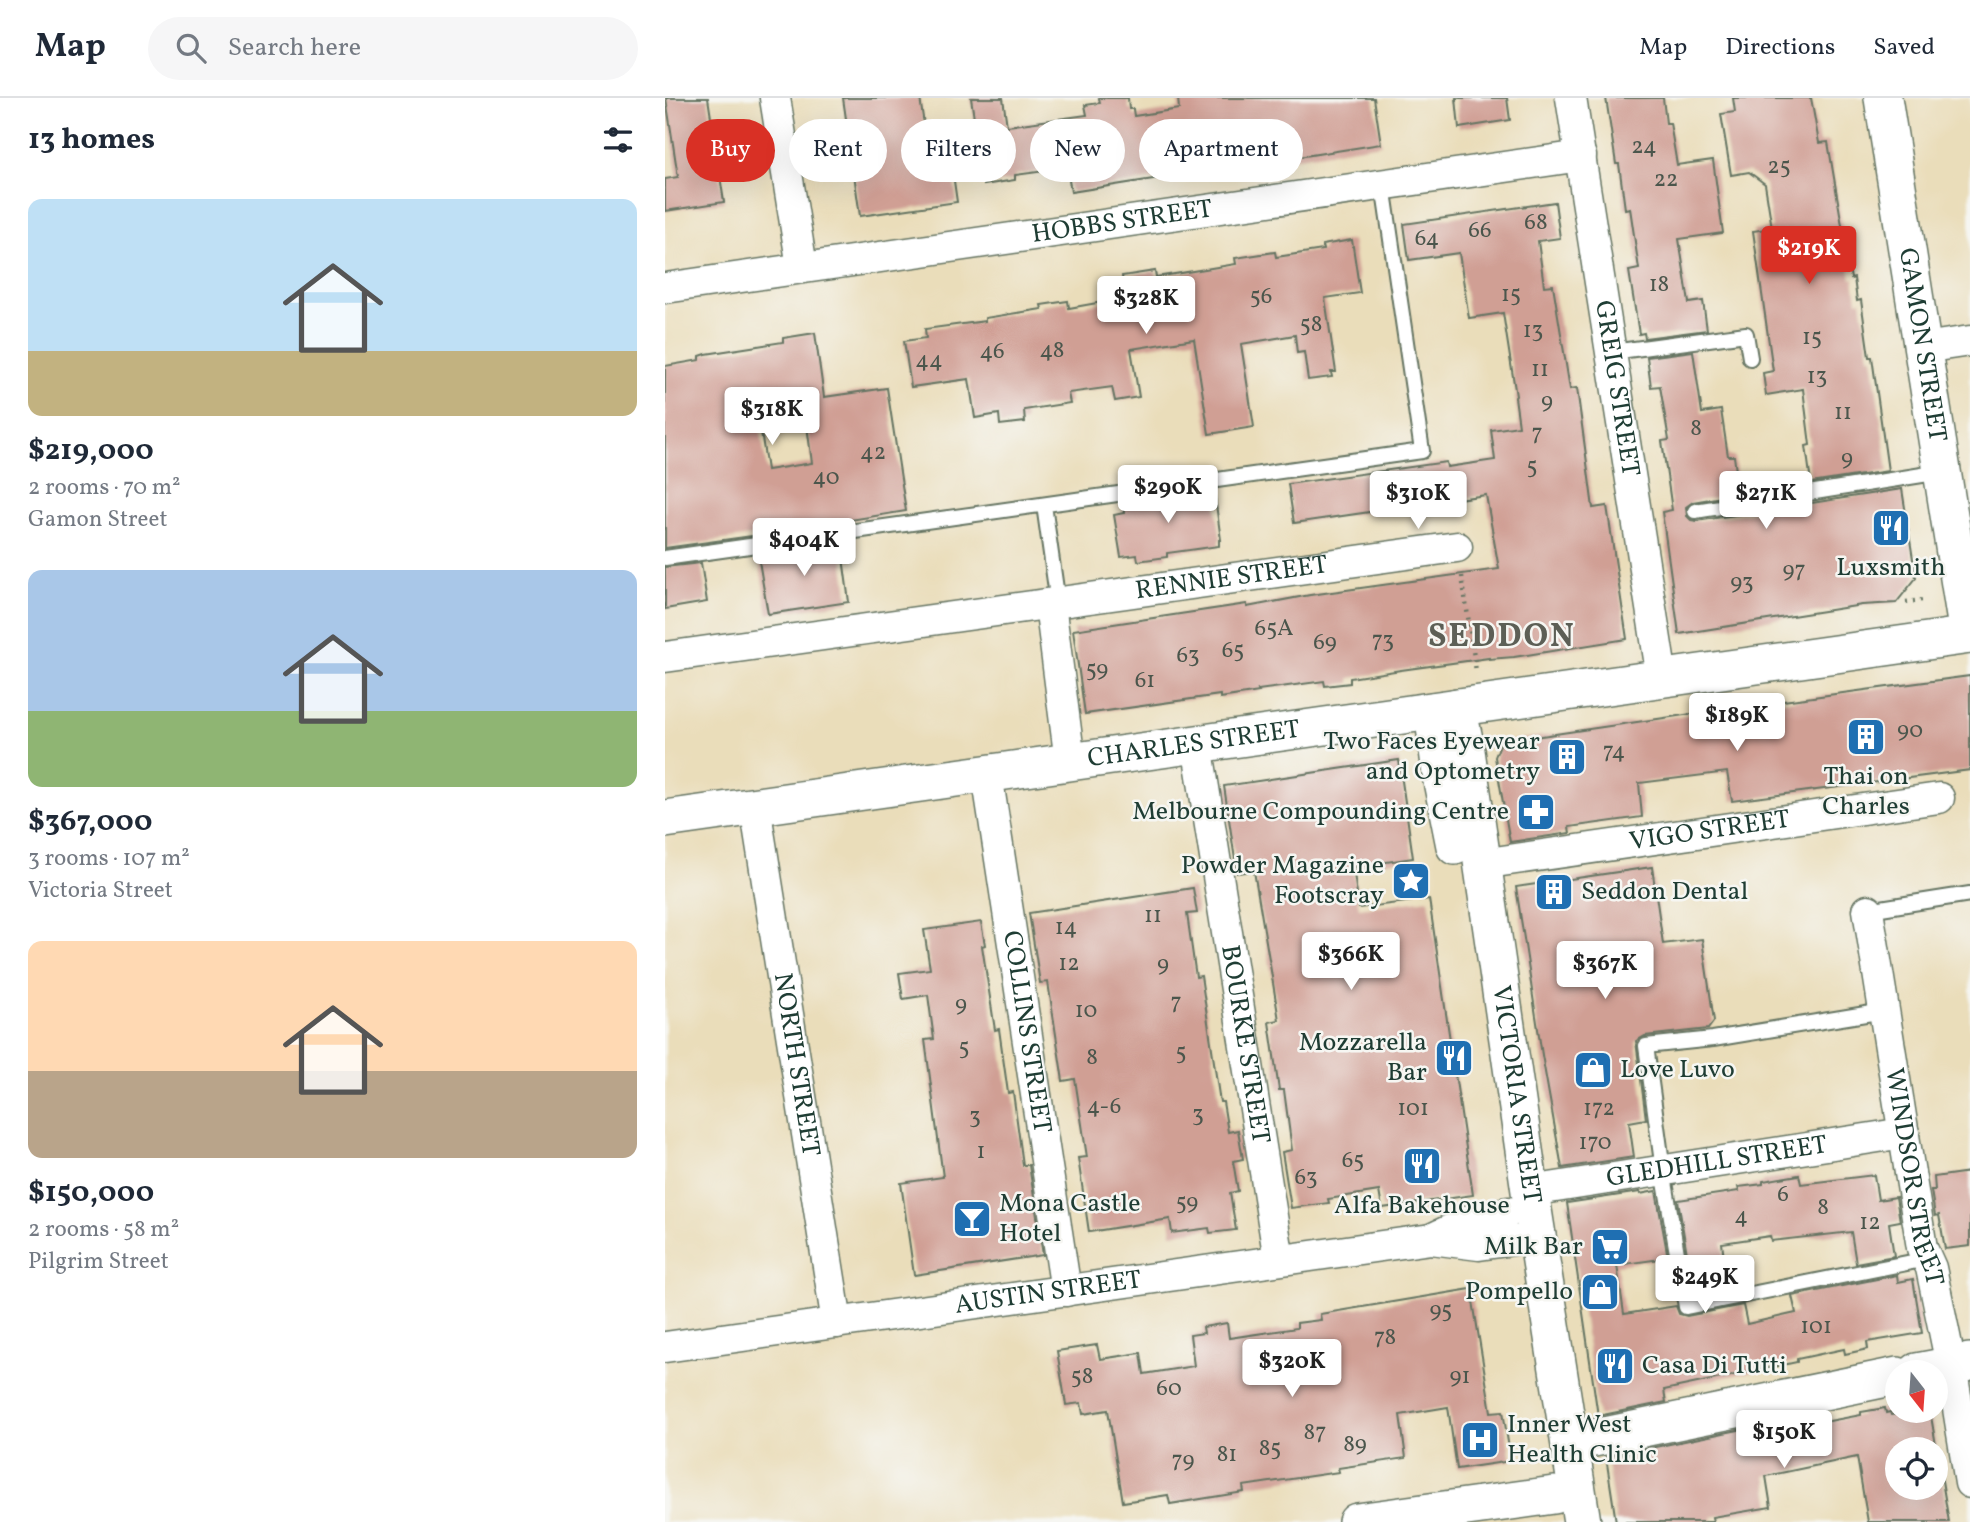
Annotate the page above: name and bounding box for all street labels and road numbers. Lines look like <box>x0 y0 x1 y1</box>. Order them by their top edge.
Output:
street label: HOBBS STREET <box>1030 191 1215 253</box>
street label: GAMON STREET <box>1889 245 1955 444</box>
street label: GREIG STREET <box>1585 298 1648 479</box>
street label: RENNIE STREET <box>1133 547 1330 609</box>
street label: CHARLES STREET <box>1085 712 1302 777</box>
street label: VIGO STREET <box>1627 802 1792 860</box>
street label: COLLINS STREET <box>993 928 1060 1136</box>
street label: BOURKE STREET <box>1211 942 1278 1146</box>
street label: NORTH STREET <box>764 970 828 1159</box>
street label: VICTORIA STREET <box>1482 983 1550 1206</box>
street label: WINDSOR STREET <box>1876 1065 1952 1289</box>
street label: GLEDHILL STREET <box>1604 1127 1830 1197</box>
street label: AUSTIN STREET <box>953 1262 1144 1324</box>

